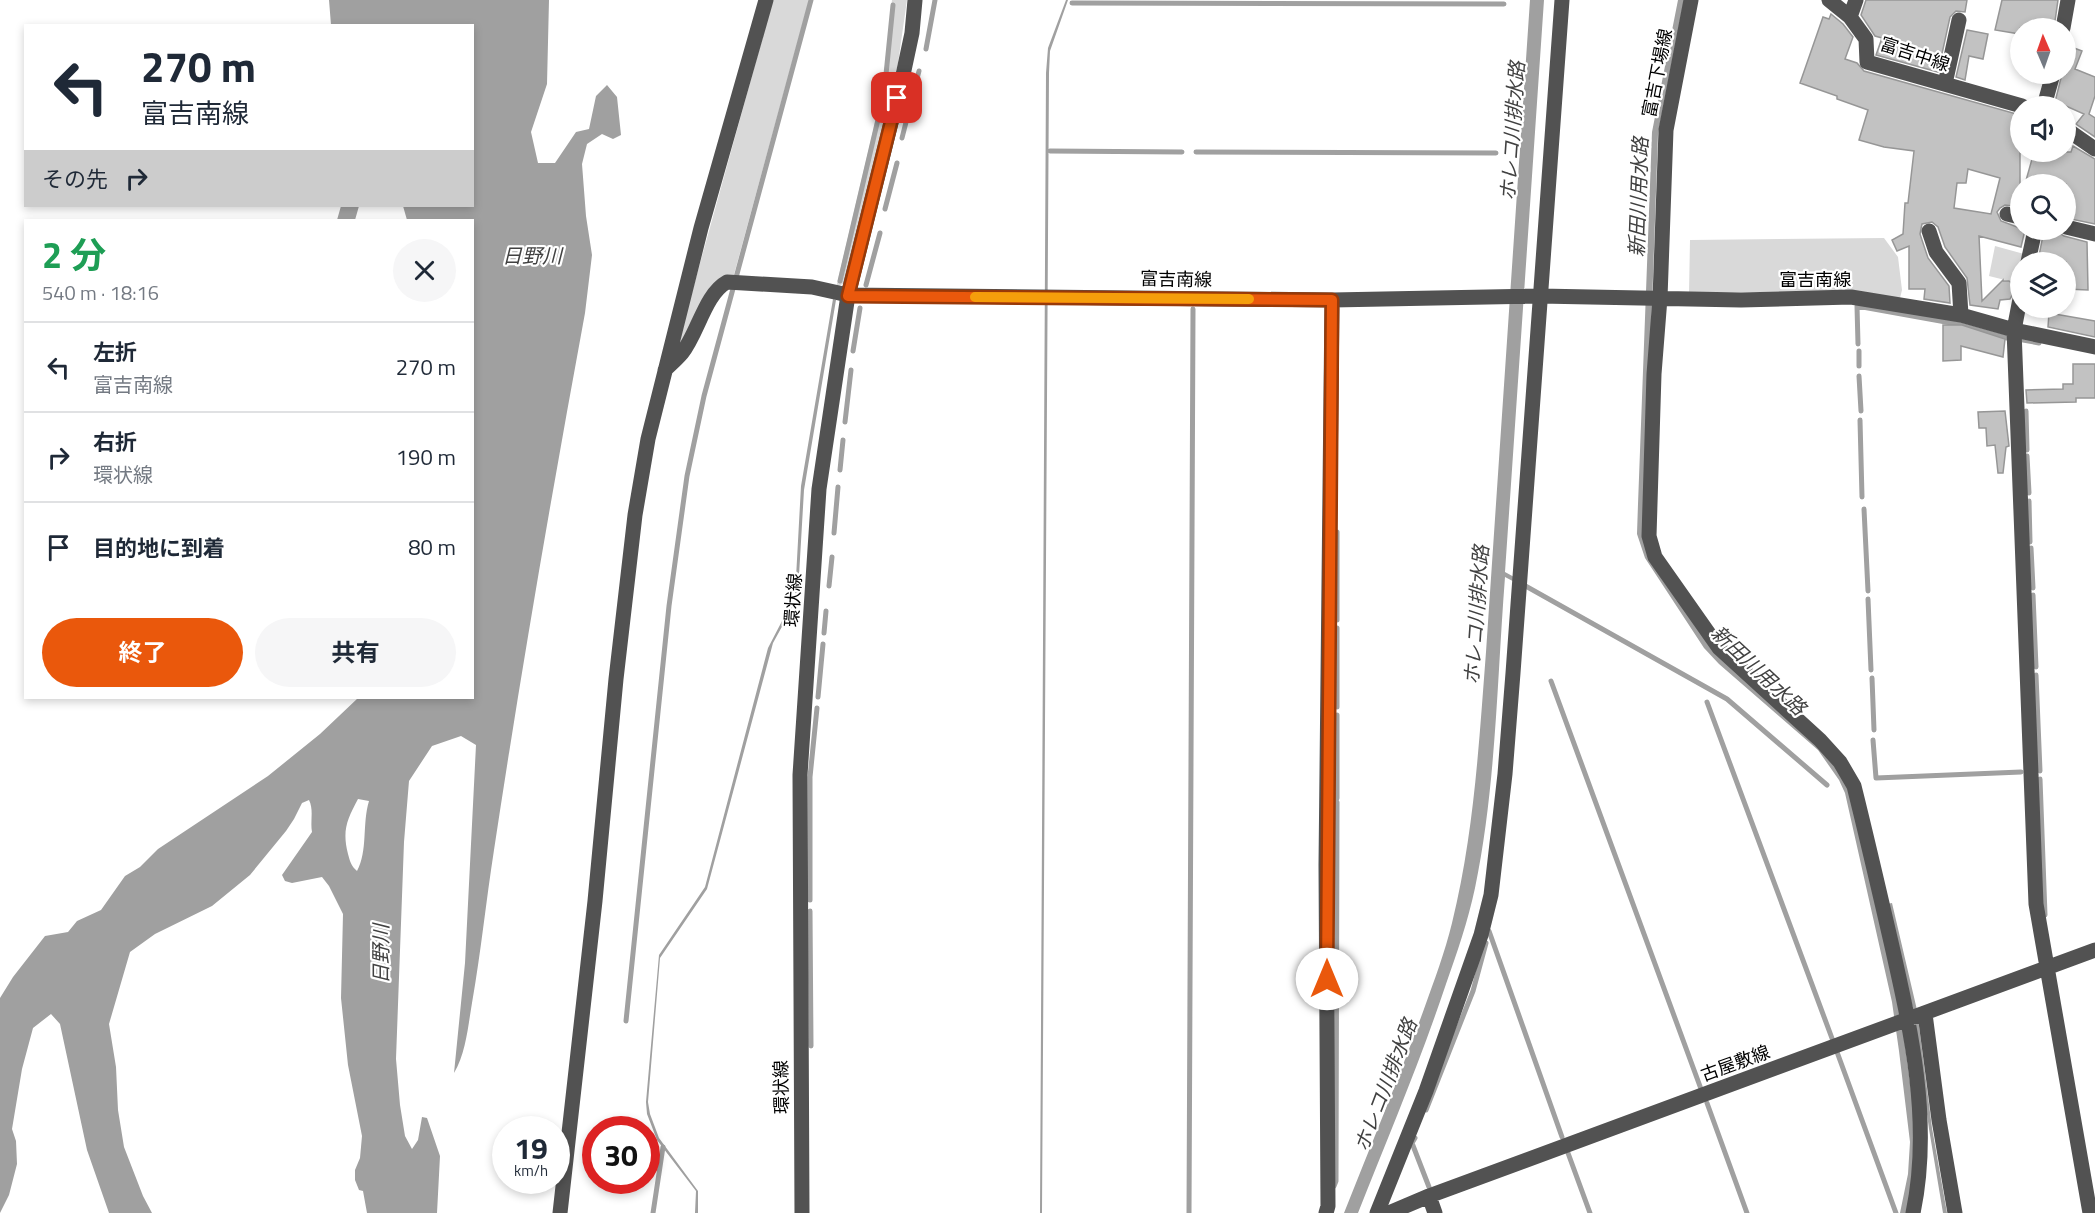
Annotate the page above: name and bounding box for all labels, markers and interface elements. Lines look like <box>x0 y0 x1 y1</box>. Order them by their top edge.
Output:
north arrow <box>2010 18 2076 84</box>
map controls <box>2010 18 2076 318</box>
street label: 富吉下場線 <box>1635 26 1679 120</box>
street label: 富吉中線 <box>1877 30 1953 78</box>
text: 270 m <box>141 34 256 98</box>
icon: left <box>42 48 120 126</box>
water label: ホレコ川排水路 <box>1492 58 1532 202</box>
pin <box>871 72 922 123</box>
icon: arrive <box>880 81 913 114</box>
text: 富吉南線 <box>141 92 249 133</box>
button: sound <box>2010 96 2076 162</box>
water label: 新田川用水路 <box>1620 134 1656 258</box>
text: その先 <box>42 162 108 196</box>
icon: right <box>120 162 153 195</box>
button: search <box>2010 174 2076 240</box>
text: 2 分 <box>42 227 106 282</box>
button: close <box>393 239 456 302</box>
water label: 日野川 <box>502 240 564 271</box>
button: layers <box>2010 252 2076 318</box>
street label: 富吉南線 <box>1140 265 1212 293</box>
street label: 富吉南線 <box>1779 266 1851 293</box>
text: 540 m · 18:16 <box>42 277 159 308</box>
text: 左折 <box>93 335 137 369</box>
text: 270 m <box>396 350 456 384</box>
icon: left <box>42 351 75 384</box>
text: 富吉南線 <box>93 369 173 400</box>
text: 右折 <box>93 425 137 459</box>
text: 190 m <box>396 440 456 474</box>
icon: right <box>42 441 75 474</box>
text: 環状線 <box>93 459 153 490</box>
text: 80 m <box>408 530 456 564</box>
icon: arrive <box>42 531 75 564</box>
text: 目的地に到着 <box>93 531 225 565</box>
water label: ホレコ川排水路 <box>1456 542 1496 686</box>
street label: 環状線 <box>778 572 808 628</box>
button: 終了 <box>42 618 243 687</box>
button: 共有 <box>255 618 456 687</box>
water label: 新田川用水路 <box>1705 618 1815 724</box>
water label: 日野川 <box>365 922 396 984</box>
position arrow <box>1295 947 1359 1011</box>
water label: ホレコ川排水路 <box>1345 1012 1425 1156</box>
street label: 古屋敷線 <box>1697 1038 1773 1088</box>
street label: 環状線 <box>767 1060 795 1114</box>
speed limit sign: 30 <box>582 1116 660 1194</box>
text: 19 <box>514 1125 548 1171</box>
text: km/h <box>514 1159 548 1182</box>

